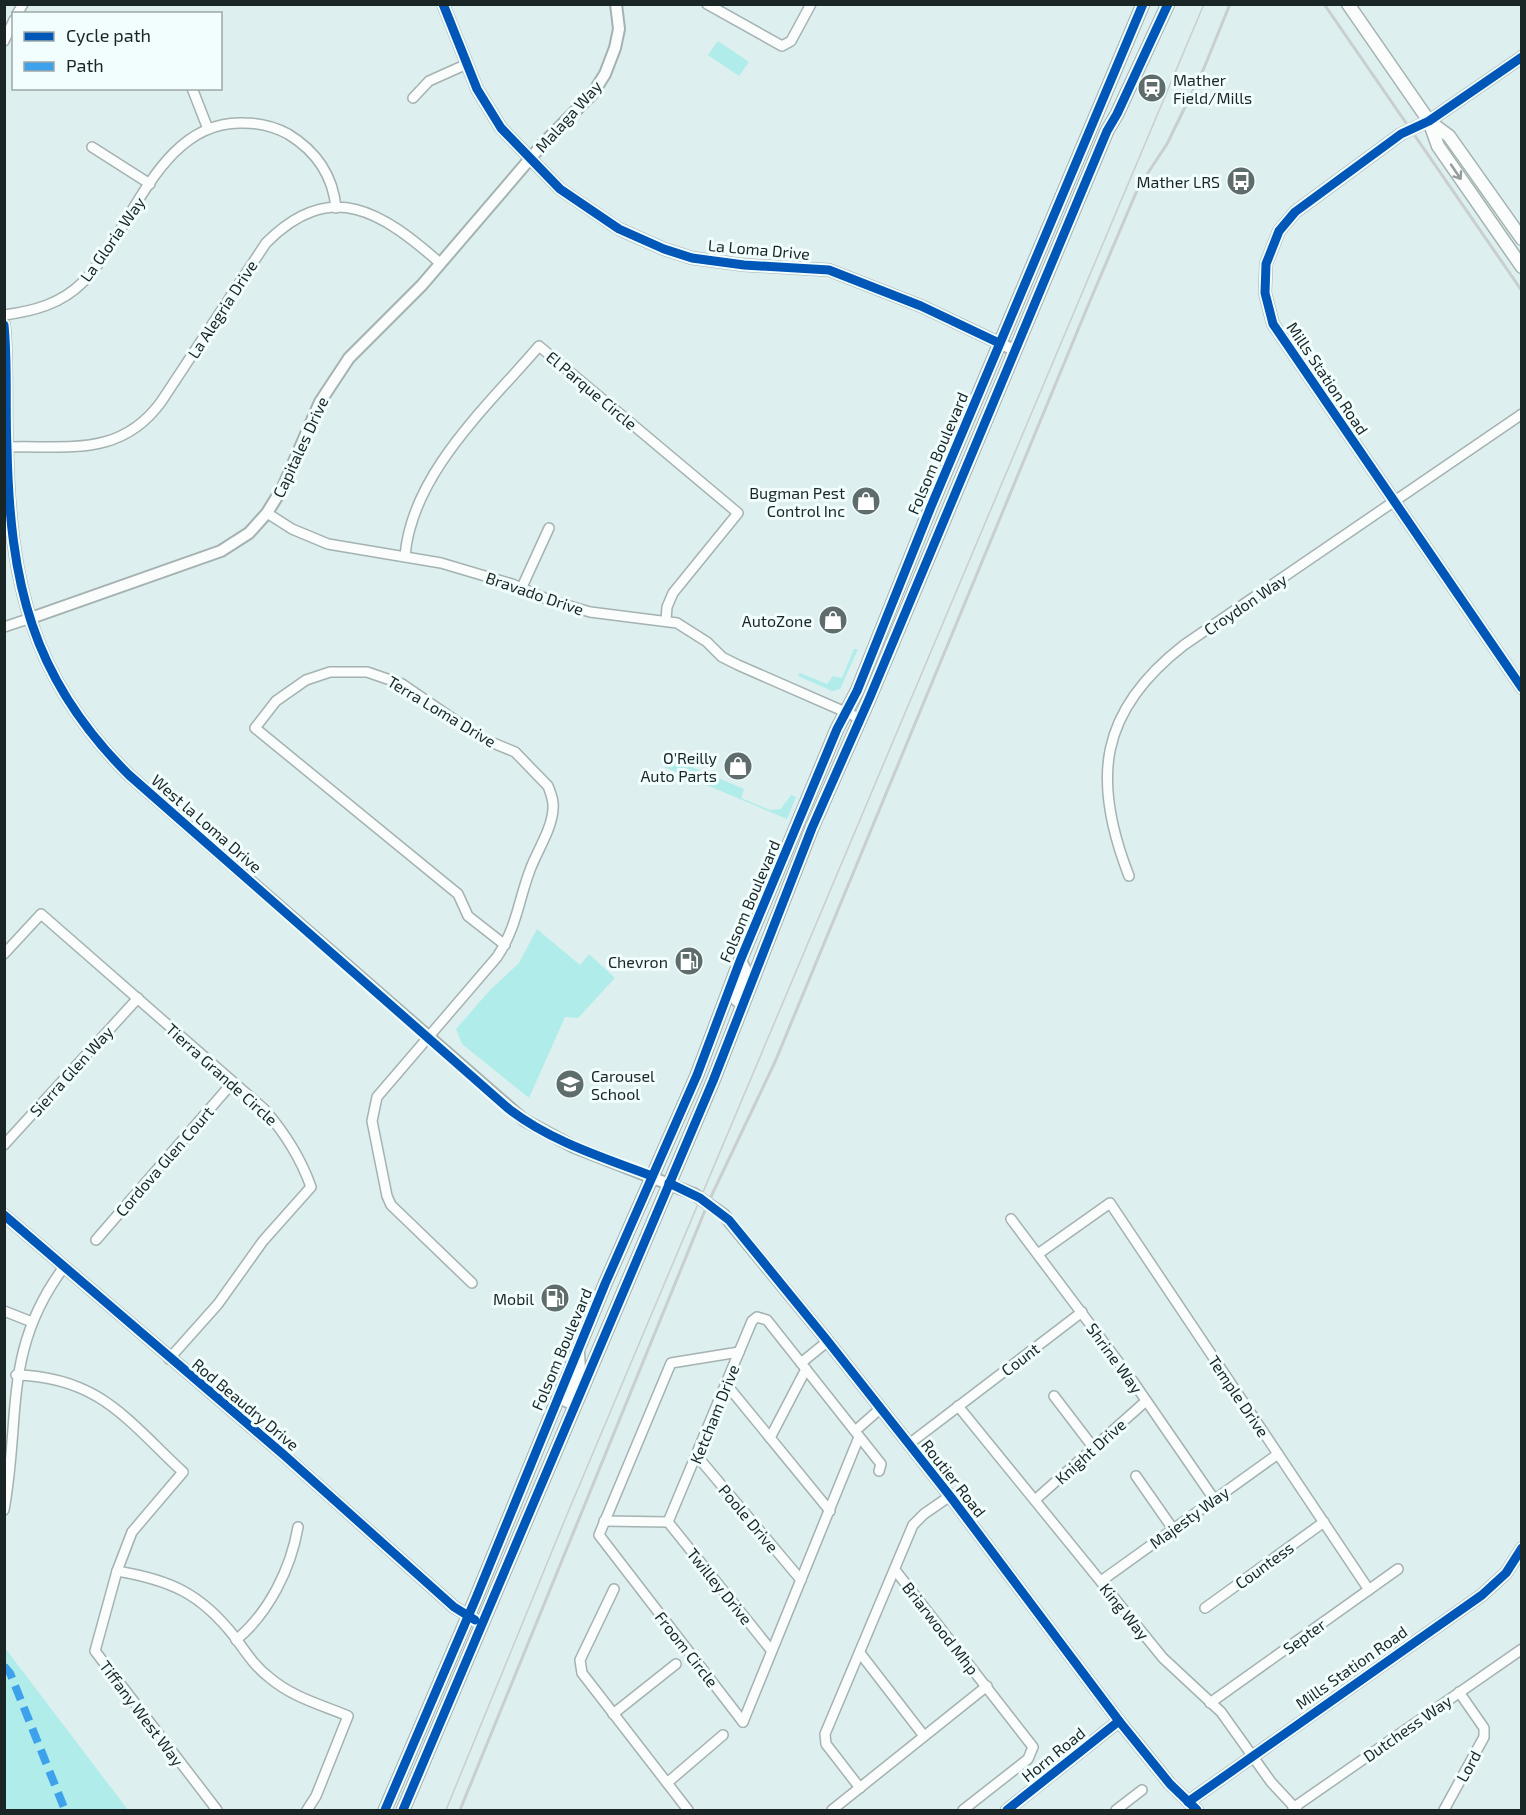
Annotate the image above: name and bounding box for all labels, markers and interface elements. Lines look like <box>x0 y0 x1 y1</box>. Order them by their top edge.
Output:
legend <box>12 12 222 90</box>
text: Cycle path <box>66 24 151 46</box>
text: Path <box>66 54 104 76</box>
place label: Mather Field/Mills <box>1173 70 1252 107</box>
station icon: Mather Field/Mills <box>1136 72 1168 104</box>
street label: Malaga Way <box>531 76 605 156</box>
one-way arrow <box>1450 164 1462 180</box>
bus stop icon: Mather LRS <box>1225 165 1257 197</box>
place label: Mather LRS <box>1136 172 1220 191</box>
street label: La Gloria Way <box>76 192 149 285</box>
street label: La Loma Drive <box>707 235 811 263</box>
street label: La Alegria Drive <box>183 256 261 362</box>
street label: Mills Station Road <box>1283 318 1373 438</box>
street label: El Parque Circle <box>543 347 641 433</box>
street label: Folsom Boulevard <box>903 389 971 517</box>
street label: Capitales Drive <box>268 394 332 500</box>
place label: Bugman Pest Control Inc <box>749 483 845 520</box>
shop icon: Bugman Pest Control Inc <box>850 485 882 517</box>
street label: Bravado Drive <box>484 567 586 619</box>
street label: Croydon Way <box>1200 569 1290 639</box>
shop icon: AutoZone <box>817 604 849 636</box>
place label: AutoZone <box>742 611 812 630</box>
street label: Terra Loma Drive <box>384 671 500 751</box>
place label: O'Reilly Auto Parts <box>640 748 718 785</box>
shop icon: O'Reilly Auto Parts <box>722 750 754 782</box>
street label: West la Loma Drive <box>148 770 266 876</box>
street label: Folsom Boulevard <box>715 837 783 965</box>
fuel station icon: Chevron <box>673 945 705 977</box>
place label: Chevron <box>608 952 668 971</box>
street label: Tierra Grande Circle <box>162 1019 282 1129</box>
street label: Sierra Glen Way <box>25 1022 117 1120</box>
place label: Carousel School <box>591 1066 655 1103</box>
school or university icon: Carousel School <box>554 1068 586 1100</box>
street label: Cordova Glen Court <box>111 1102 217 1220</box>
fuel station icon: Mobil <box>539 1282 571 1314</box>
street label: Folsom Boulevard <box>527 1285 595 1413</box>
place label: Mobil <box>493 1289 534 1308</box>
street label: Shrine Way <box>1083 1319 1147 1397</box>
street label: Count <box>997 1339 1043 1379</box>
street label: Temple Drive <box>1205 1352 1273 1440</box>
street label: Rod Beaudry Drive <box>189 1354 303 1454</box>
street label: Ketcham Drive <box>685 1362 743 1466</box>
street label: Knight Drive <box>1051 1414 1129 1488</box>
street label: Routier Road <box>918 1435 990 1521</box>
street label: Poole Drive <box>715 1480 783 1556</box>
street label: Majesty Way <box>1146 1482 1233 1553</box>
street label: Countess <box>1231 1537 1297 1593</box>
street label: Twilley Drive <box>683 1544 757 1628</box>
street label: Briarwood Mhp <box>899 1578 983 1678</box>
street label: King Way <box>1096 1579 1154 1644</box>
street label: Froom Circle <box>652 1607 722 1691</box>
street label: Septer <box>1279 1614 1329 1658</box>
street label: Mills Station Road <box>1292 1621 1410 1713</box>
street label: Tiffany West Way <box>96 1656 188 1770</box>
street label: Dutchess Way <box>1359 1690 1455 1765</box>
street label: Horn Road <box>1018 1723 1088 1785</box>
street label: Lord <box>1452 1747 1484 1785</box>

